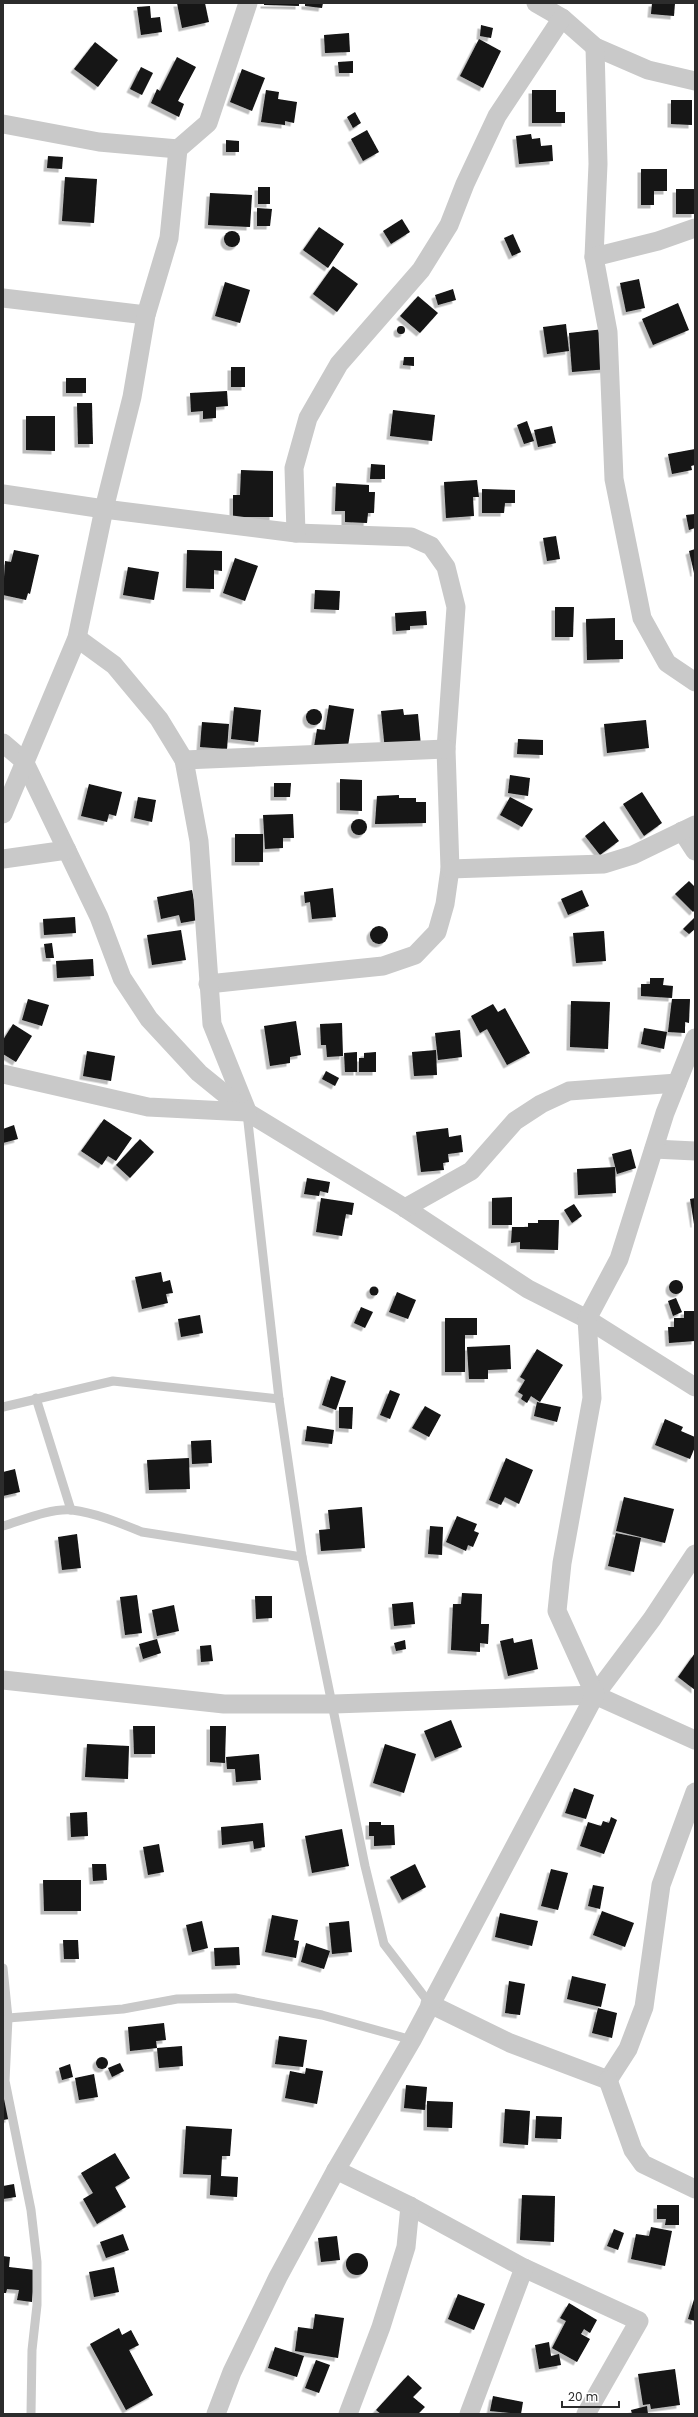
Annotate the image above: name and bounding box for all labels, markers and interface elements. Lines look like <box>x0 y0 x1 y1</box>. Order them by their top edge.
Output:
scale bar <box>562 2383 619 2409</box>
text: 20 m <box>568 2388 598 2405</box>

